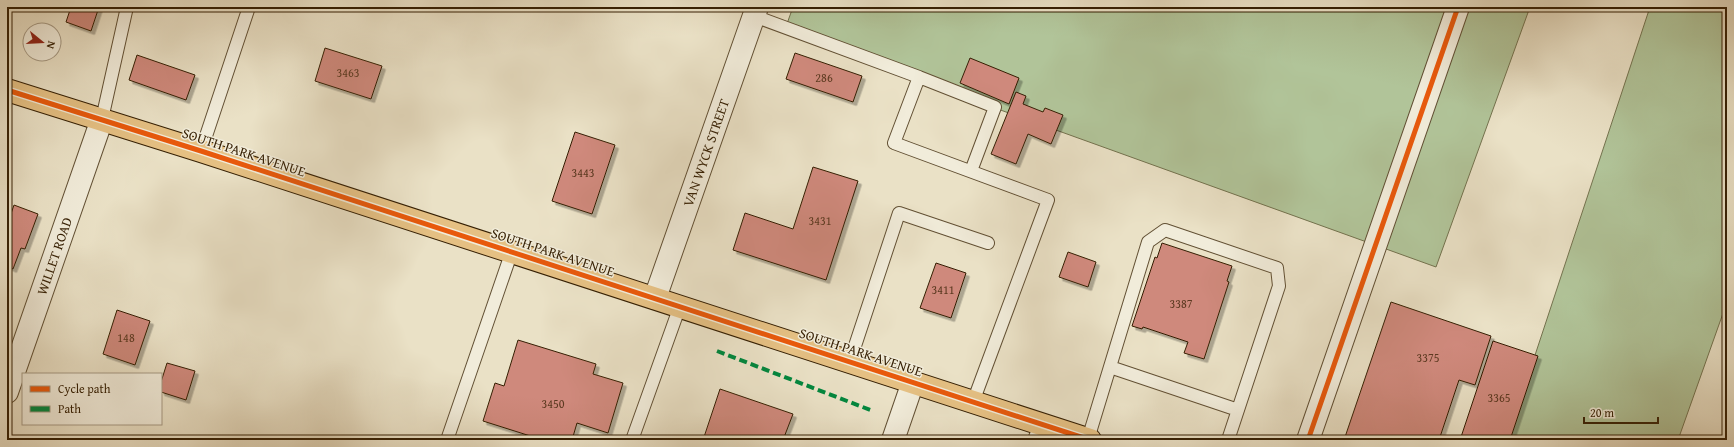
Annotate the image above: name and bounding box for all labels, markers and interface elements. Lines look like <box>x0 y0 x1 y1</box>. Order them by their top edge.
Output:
north arrow <box>22 22 62 62</box>
text: N <box>43 39 60 52</box>
house number: 3463 <box>336 64 360 81</box>
house number: 286 <box>815 69 833 86</box>
street label: VAN WYCK STREET <box>678 96 734 209</box>
street label: SOUTH PARK AVENUE <box>180 123 308 181</box>
house number: 3443 <box>571 164 595 181</box>
house number: 3431 <box>808 212 832 229</box>
street label: WILLET ROAD <box>32 214 77 298</box>
street label: SOUTH PARK AVENUE <box>489 223 617 281</box>
house number: 3411 <box>931 281 955 298</box>
house number: 3387 <box>1169 295 1193 312</box>
street label: SOUTH PARK AVENUE <box>797 323 925 381</box>
house number: 148 <box>117 329 135 346</box>
house number: 3375 <box>1416 349 1440 366</box>
legend <box>22 373 162 425</box>
text: Cycle path <box>58 380 111 397</box>
house number: 3365 <box>1487 389 1511 406</box>
house number: 3450 <box>541 395 565 412</box>
scale bar <box>1584 399 1658 425</box>
text: Path <box>58 400 81 417</box>
text: 20 m <box>1590 404 1614 421</box>

